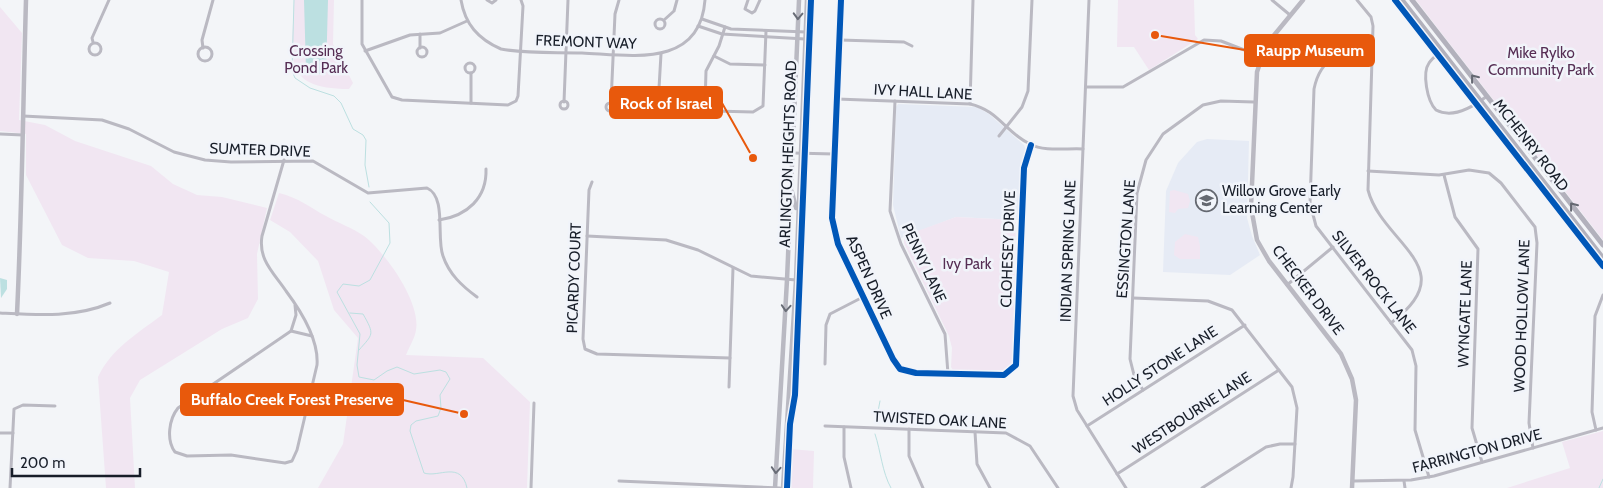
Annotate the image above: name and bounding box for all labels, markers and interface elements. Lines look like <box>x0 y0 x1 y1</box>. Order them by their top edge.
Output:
one-way arrow <box>793 12 804 20</box>
street label: FREMONT WAY <box>535 31 637 53</box>
callout: Raupp Museum <box>1245 35 1374 66</box>
text: Raupp Museum <box>1256 41 1364 60</box>
park label: Crossing Pond Park <box>284 42 348 77</box>
park label: Mike Rylko Community Park <box>1488 44 1594 79</box>
street label: ARLINGTON HEIGHTS ROAD <box>776 60 800 248</box>
one-way arrow <box>1471 75 1479 84</box>
street label: IVY HALL LANE <box>873 80 973 104</box>
callout: Rock of Israel <box>610 87 722 118</box>
text: Rock of Israel <box>620 94 712 113</box>
street label: MCHENRY ROAD <box>1489 95 1573 195</box>
street label: SUMTER DRIVE <box>209 139 311 161</box>
street label: ESSINGTON LANE <box>1113 179 1139 299</box>
street label: INDIAN SPRING LANE <box>1057 180 1079 322</box>
place label: Willow Grove Early Learning Center <box>1222 182 1341 217</box>
school or university icon: Willow Grove Early Learning Center <box>1194 188 1218 212</box>
street label: CLOHESEY DRIVE <box>997 190 1019 308</box>
one-way arrow <box>1571 203 1579 212</box>
street label: PENNY LANE <box>898 220 950 306</box>
street label: PICARDY COURT <box>563 222 585 334</box>
street label: SILVER ROCK LANE <box>1328 227 1420 337</box>
street label: ASPEN DRIVE <box>842 232 896 322</box>
street label: WOOD HOLLOW LANE <box>1510 239 1534 393</box>
street label: CHECKER DRIVE <box>1268 242 1348 338</box>
park label: Ivy Park <box>942 255 992 273</box>
street label: WYNGATE LANE <box>1454 260 1476 368</box>
one-way arrow <box>780 304 791 312</box>
street label: HOLLY STONE LANE <box>1099 322 1221 410</box>
street label: WESTBOURNE LANE <box>1129 368 1255 458</box>
callout: Buffalo Creek Forest Preserve <box>181 384 403 415</box>
text: Buffalo Creek Forest Preserve <box>191 390 393 409</box>
street label: TWISTED OAK LANE <box>873 408 1007 432</box>
street label: FARRINGTON DRIVE <box>1410 425 1544 477</box>
scale bar <box>12 446 140 478</box>
text: 200 m <box>20 454 65 472</box>
one-way arrow <box>770 467 781 475</box>

